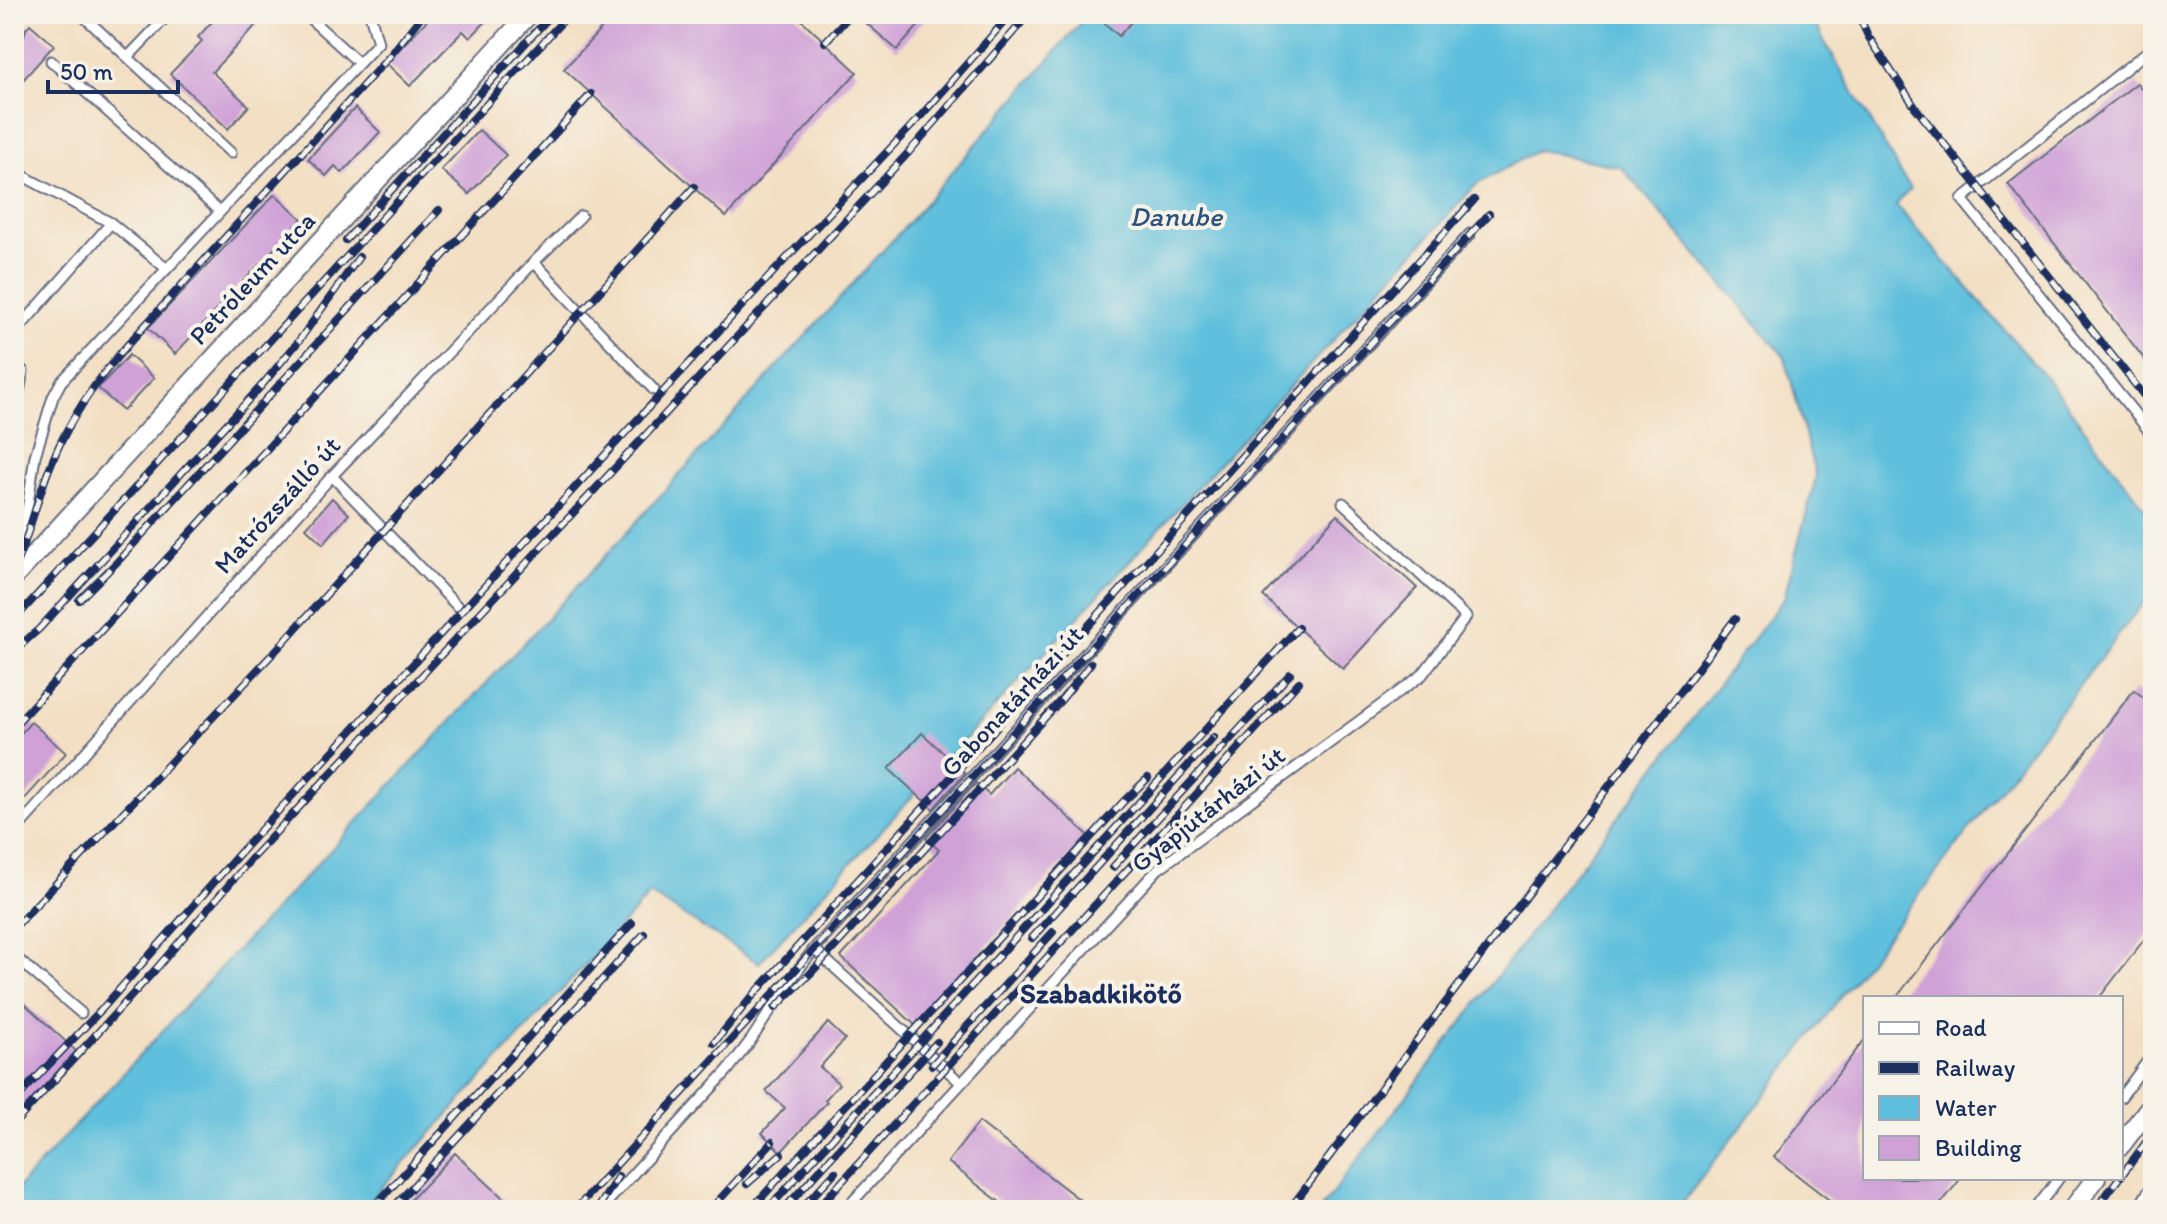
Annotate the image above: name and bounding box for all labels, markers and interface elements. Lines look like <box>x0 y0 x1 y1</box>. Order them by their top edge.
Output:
scale bar <box>48 44 178 94</box>
text: 50 m <box>60 57 113 86</box>
water label: Danube <box>1130 199 1224 233</box>
street label: Petróleum utca <box>182 205 322 351</box>
street label: Matrózszálló út <box>207 430 347 580</box>
street label: Gabonatárházi út <box>934 619 1090 783</box>
street label: Gyapjútárházi út <box>1125 739 1291 879</box>
district label: Szabadkikötő <box>1020 976 1182 1010</box>
legend <box>1863 996 2123 1180</box>
text: Road <box>1935 1013 1987 1042</box>
text: Railway <box>1935 1053 2016 1082</box>
text: Water <box>1935 1093 1997 1122</box>
text: Building <box>1935 1133 2022 1162</box>

